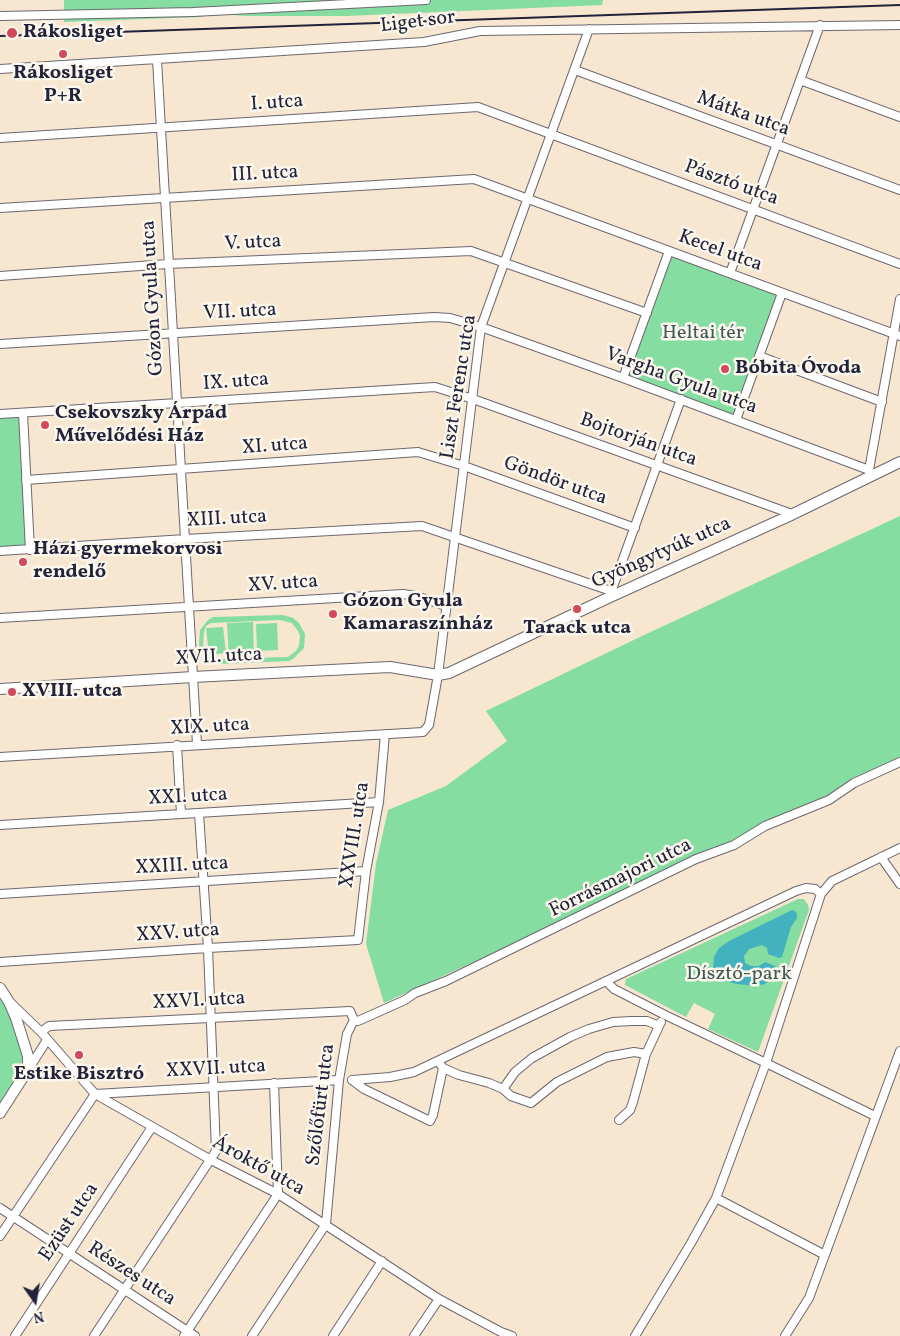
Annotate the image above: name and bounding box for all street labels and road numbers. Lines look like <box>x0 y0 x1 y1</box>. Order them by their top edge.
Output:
street label: Liget sor <box>379 6 457 40</box>
street label: Mátka utca <box>693 87 793 143</box>
street label: I. utca <box>250 90 304 118</box>
street label: Pásztó utca <box>681 156 781 212</box>
street label: III. utca <box>231 161 299 189</box>
street label: Gózon Gyula utca <box>138 220 170 376</box>
street label: Kecel utca <box>675 226 765 278</box>
street label: V. utca <box>224 231 282 257</box>
street label: VII. utca <box>203 299 277 327</box>
street label: Liszt Ferenc utca <box>437 313 483 461</box>
street label: Vargha Gyula utca <box>602 343 760 421</box>
street label: IX. utca <box>202 369 270 397</box>
street label: Bojtorján utca <box>576 409 700 473</box>
street label: XI. utca <box>241 433 309 461</box>
street label: Göndör utca <box>500 452 610 512</box>
street label: XIII. utca <box>186 506 268 534</box>
street label: Gyöngytyúk utca <box>589 513 735 595</box>
street label: XV. utca <box>247 571 319 599</box>
street label: XVII. utca <box>175 644 263 672</box>
street label: XIX. utca <box>170 714 250 742</box>
street label: XXVIII. utca <box>336 780 376 890</box>
street label: XXI. utca <box>148 784 228 812</box>
street label: Forrásmajori utca <box>546 834 696 924</box>
street label: XXIII. utca <box>135 853 229 881</box>
street label: XXV. utca <box>135 919 221 949</box>
street label: XXVI. utca <box>152 988 246 1016</box>
street label: Szőlőfürt utca <box>303 1043 341 1167</box>
street label: XXVII. utca <box>165 1055 267 1085</box>
street label: Ároktő utca <box>207 1132 309 1202</box>
street label: Ezüst utca <box>35 1179 105 1267</box>
street label: Részes utca <box>82 1238 180 1312</box>

